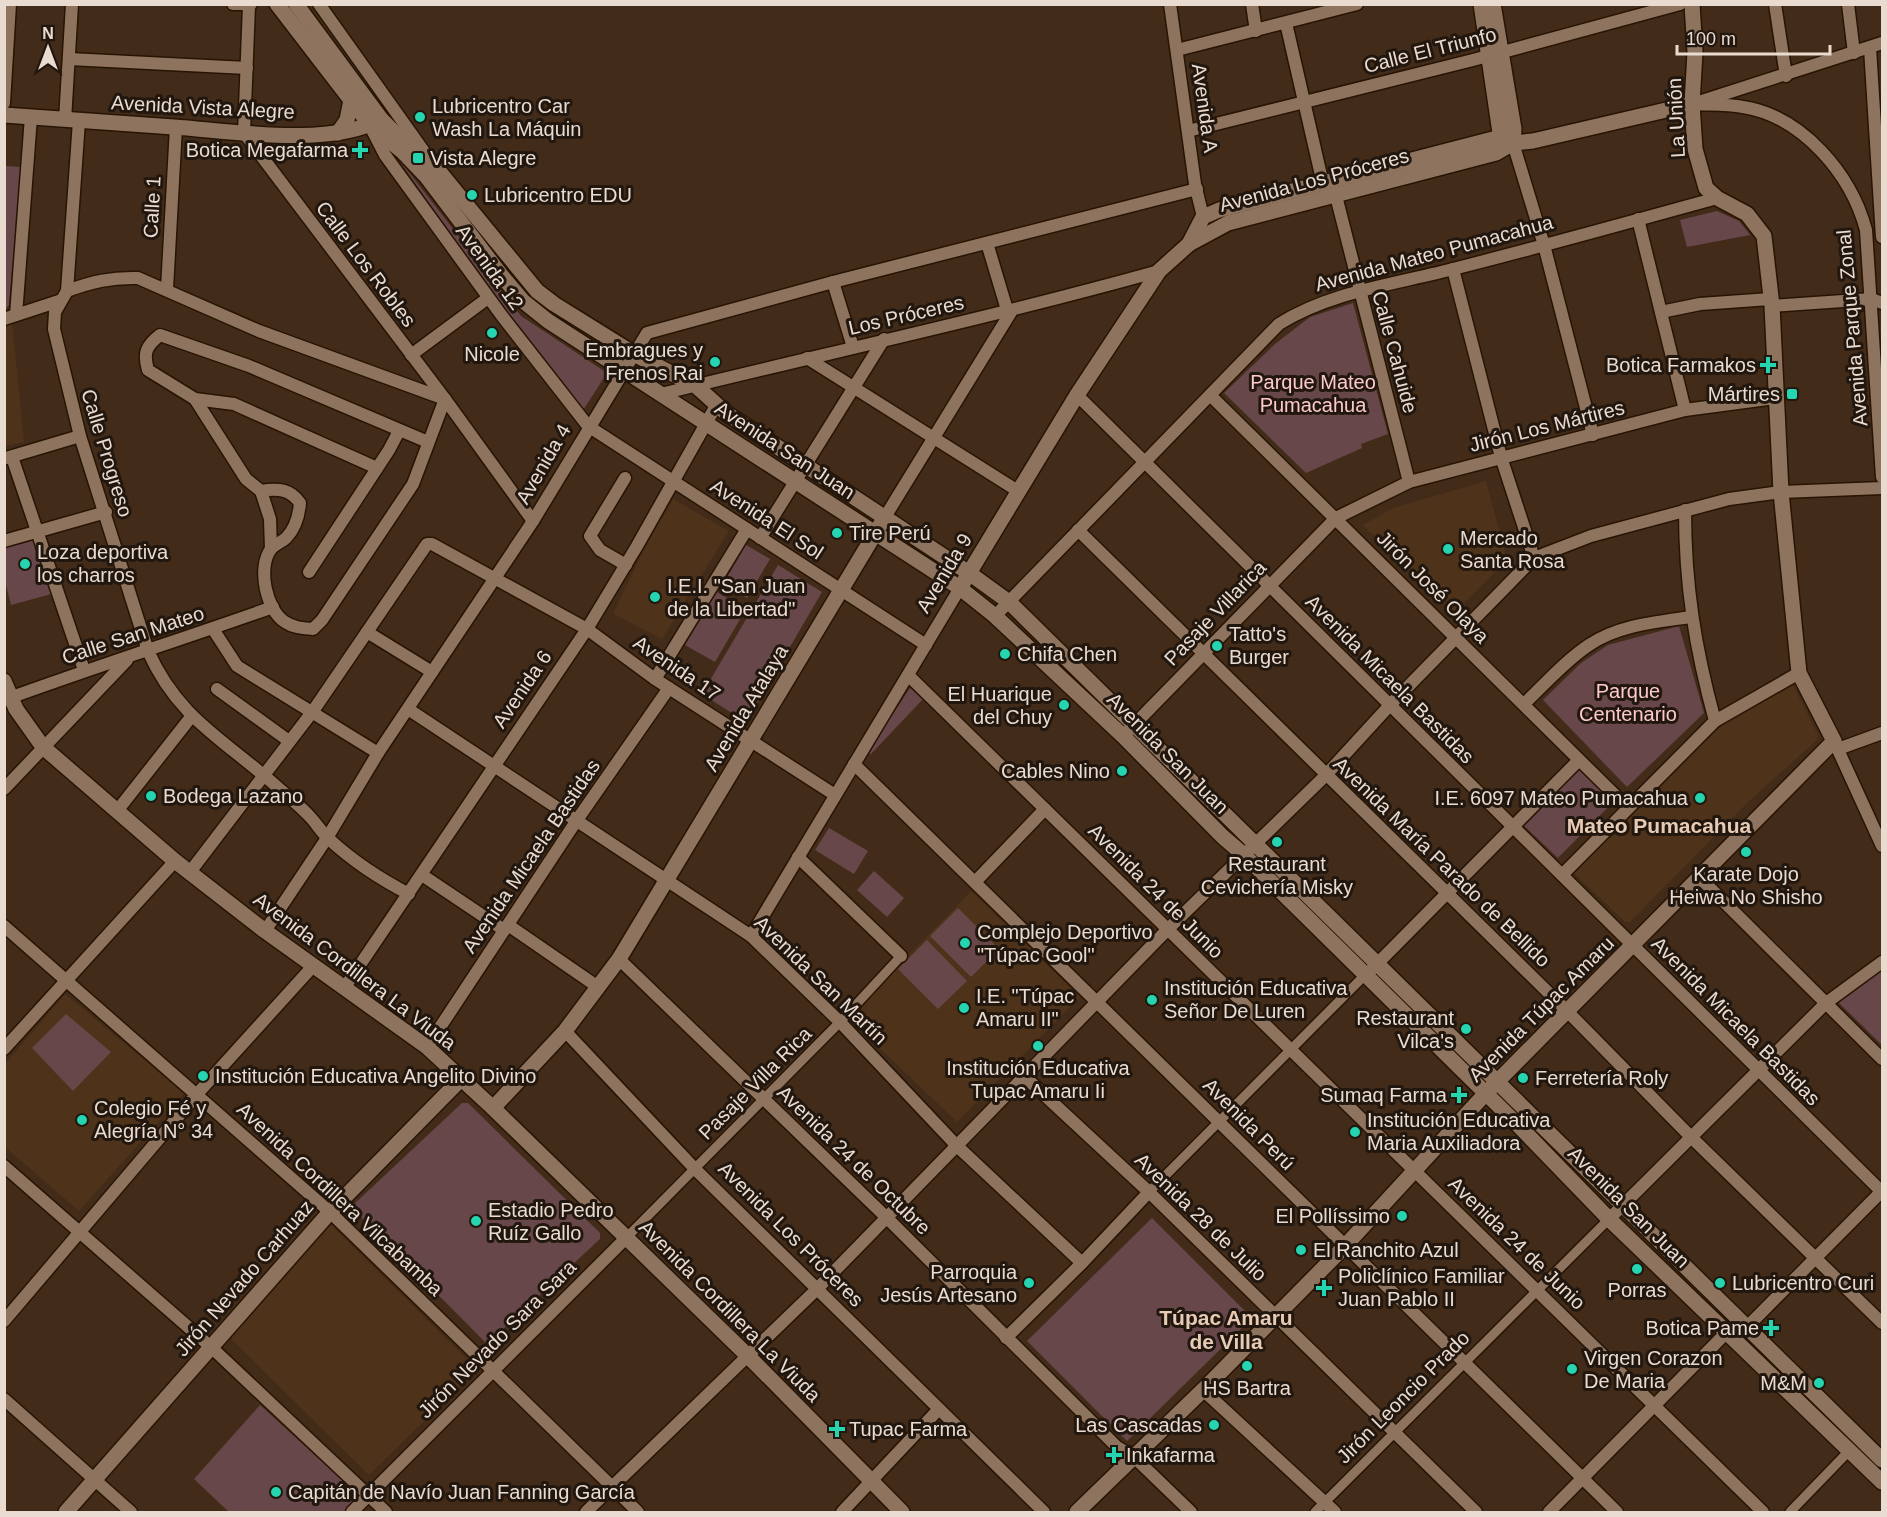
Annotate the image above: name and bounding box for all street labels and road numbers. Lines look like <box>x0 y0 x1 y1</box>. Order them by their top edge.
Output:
street label: Calle El Triunfo <box>1362 23 1498 77</box>
street label: Avenida A <box>1188 62 1222 155</box>
street label: La Unión <box>1663 77 1689 159</box>
street label: Avenida Vista Alegre <box>111 91 295 123</box>
street label: Avenida Los Próceres <box>1217 144 1411 216</box>
street label: Calle 1 <box>139 175 165 239</box>
street label: Calle Los Robles <box>312 197 420 331</box>
street label: Avenida Mateo Pumacahua <box>1313 210 1556 295</box>
street label: Avenida 12 <box>452 220 528 314</box>
street label: Avenida Parque Zonal <box>1832 229 1872 427</box>
street label: Calle Cahuide <box>1368 288 1422 416</box>
street label: Los Próceres <box>846 291 966 339</box>
street label: Calle Progreso <box>77 387 137 519</box>
street label: Jirón Los Mártires <box>1467 396 1627 456</box>
street label: Avenida San Juan <box>711 397 859 503</box>
street label: Avenida 4 <box>511 420 575 508</box>
street label: Avenida El Sol <box>707 474 827 564</box>
street label: Jirón José Olaya <box>1373 527 1494 648</box>
street label: Avenida 9 <box>912 529 976 617</box>
street label: Pasaje Villarica <box>1160 556 1271 670</box>
street label: Avenida Micaela Bastidas <box>1301 590 1479 768</box>
street label: Calle San Mateo <box>59 602 207 668</box>
street label: Avenida 17 <box>630 631 724 705</box>
street label: Avenida Atalaya <box>700 640 793 775</box>
street label: Avenida 6 <box>488 646 556 732</box>
street label: Avenida San Juan <box>1103 688 1233 818</box>
street label: Avenida María Parado de Bellido <box>1329 753 1555 971</box>
street label: Avenida Micaela Bastidas <box>458 755 604 957</box>
street label: Avenida 24 de Junio <box>1084 819 1228 963</box>
street label: Avenida Cordillera La Viuda <box>250 888 461 1055</box>
street label: Avenida San Martín <box>750 911 892 1049</box>
street label: Avenida Túpac Amaru <box>1464 932 1618 1086</box>
street label: Avenida Micaela Bastidas <box>1647 932 1825 1110</box>
street label: Pasaje Villa Rica <box>694 1022 816 1144</box>
street label: Avenida Perú <box>1199 1074 1299 1174</box>
street label: Avenida 24 de Octubre <box>773 1081 935 1239</box>
street label: Avenida Cordillera Vilcabamba <box>233 1098 448 1301</box>
street label: Avenida San Juan <box>1564 1142 1694 1272</box>
street label: Avenida 28 de Julio <box>1131 1149 1271 1285</box>
street label: Avenida Los Próceres <box>714 1157 868 1311</box>
street label: Avenida 24 de Junio <box>1444 1172 1590 1314</box>
street label: Jirón Nevado Carhuaz <box>170 1196 318 1360</box>
street label: Avenida Cordillera La Viuda <box>635 1216 826 1407</box>
street label: Jirón Nevado Sara Sara <box>414 1255 581 1422</box>
street label: Jirón Leoncio Prado <box>1332 1326 1474 1468</box>

